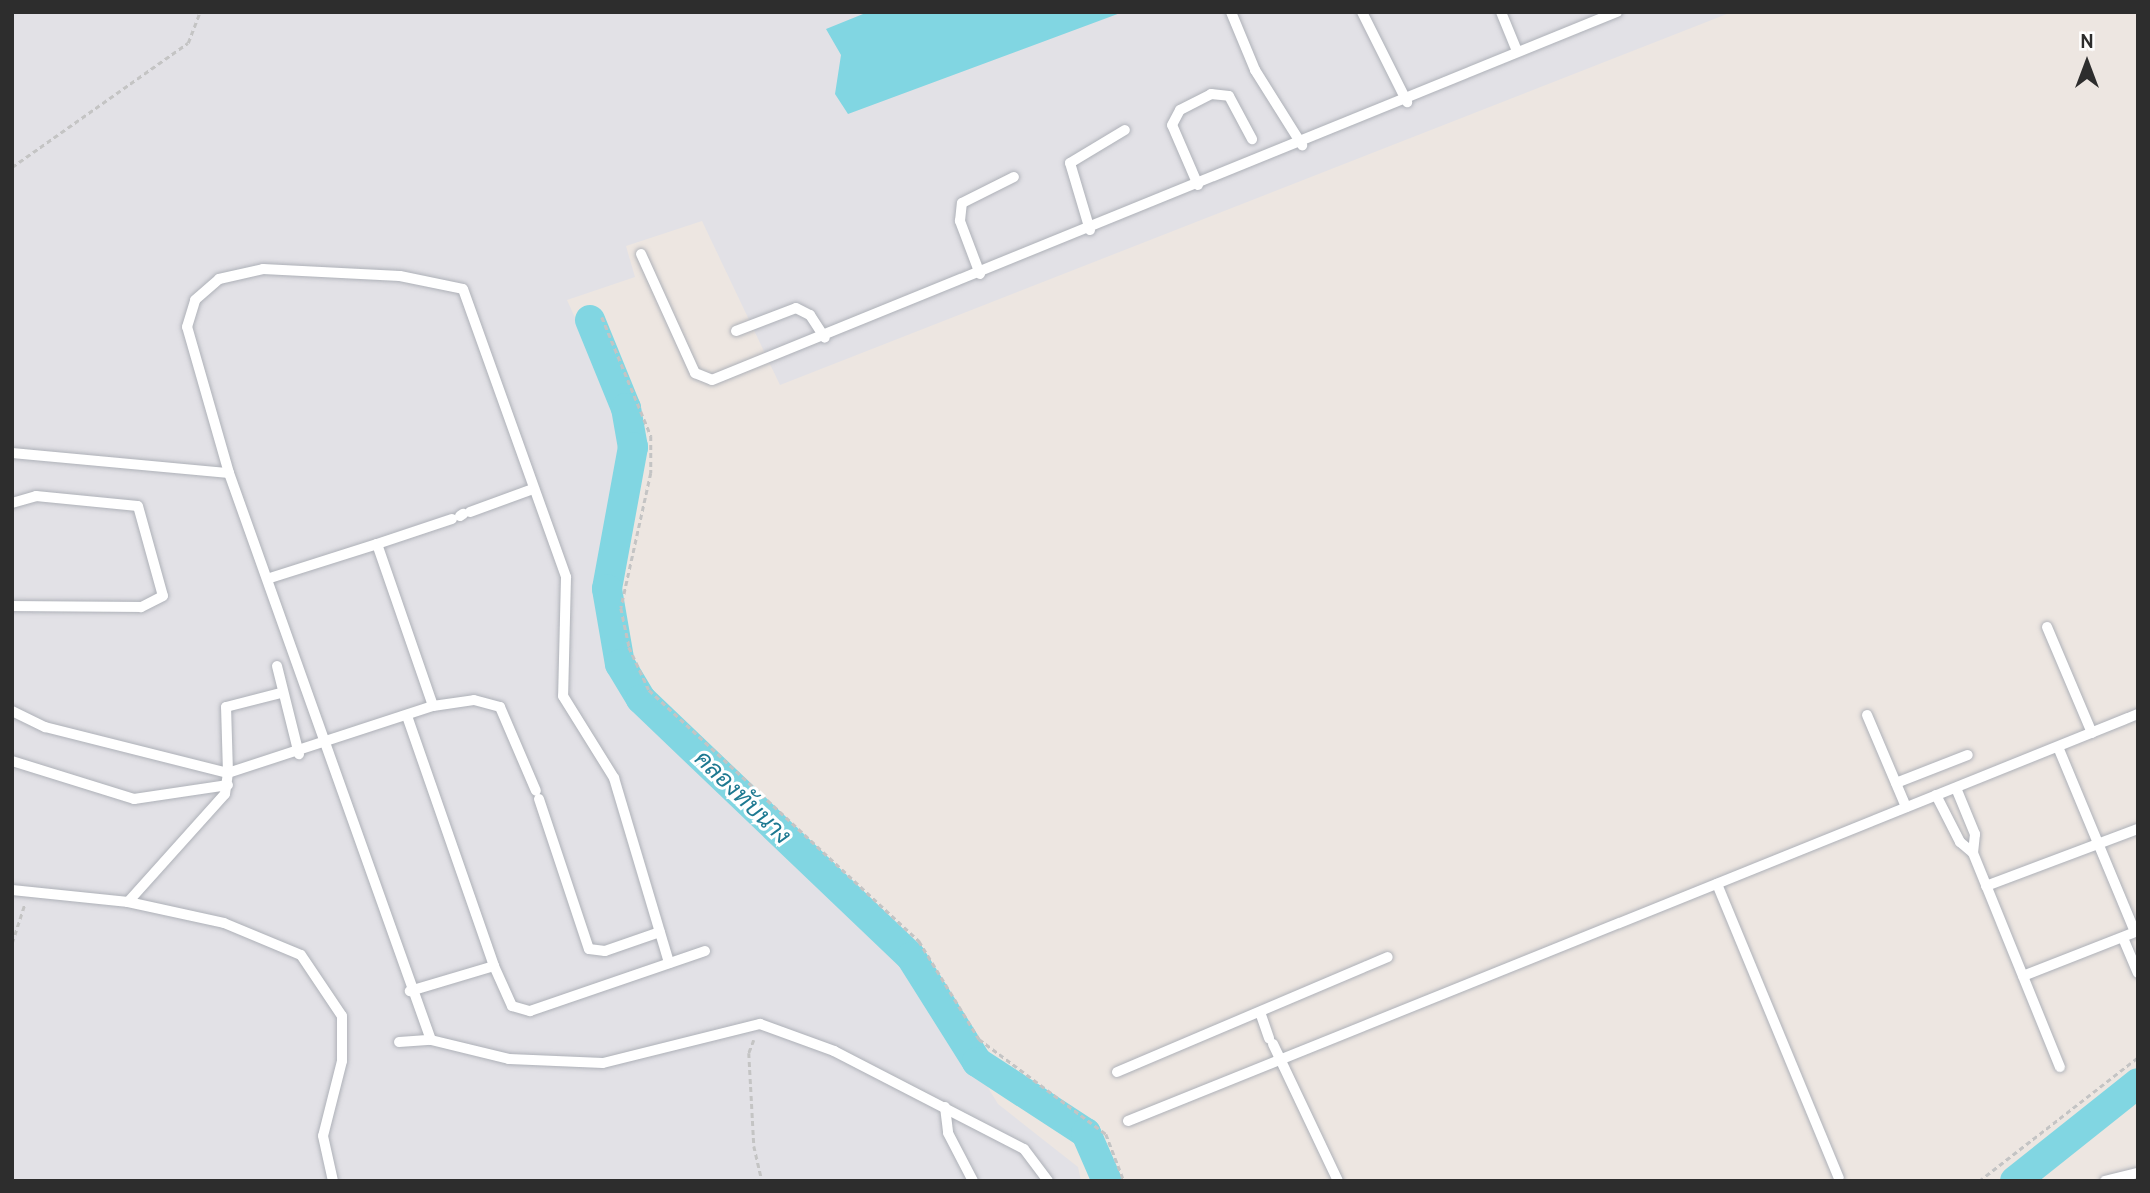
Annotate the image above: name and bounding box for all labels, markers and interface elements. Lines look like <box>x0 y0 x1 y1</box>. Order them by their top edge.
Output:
north arrow <box>2052 28 2122 98</box>
text: N <box>2080 30 2094 53</box>
water label: คลองทับนาง <box>689 744 797 850</box>

